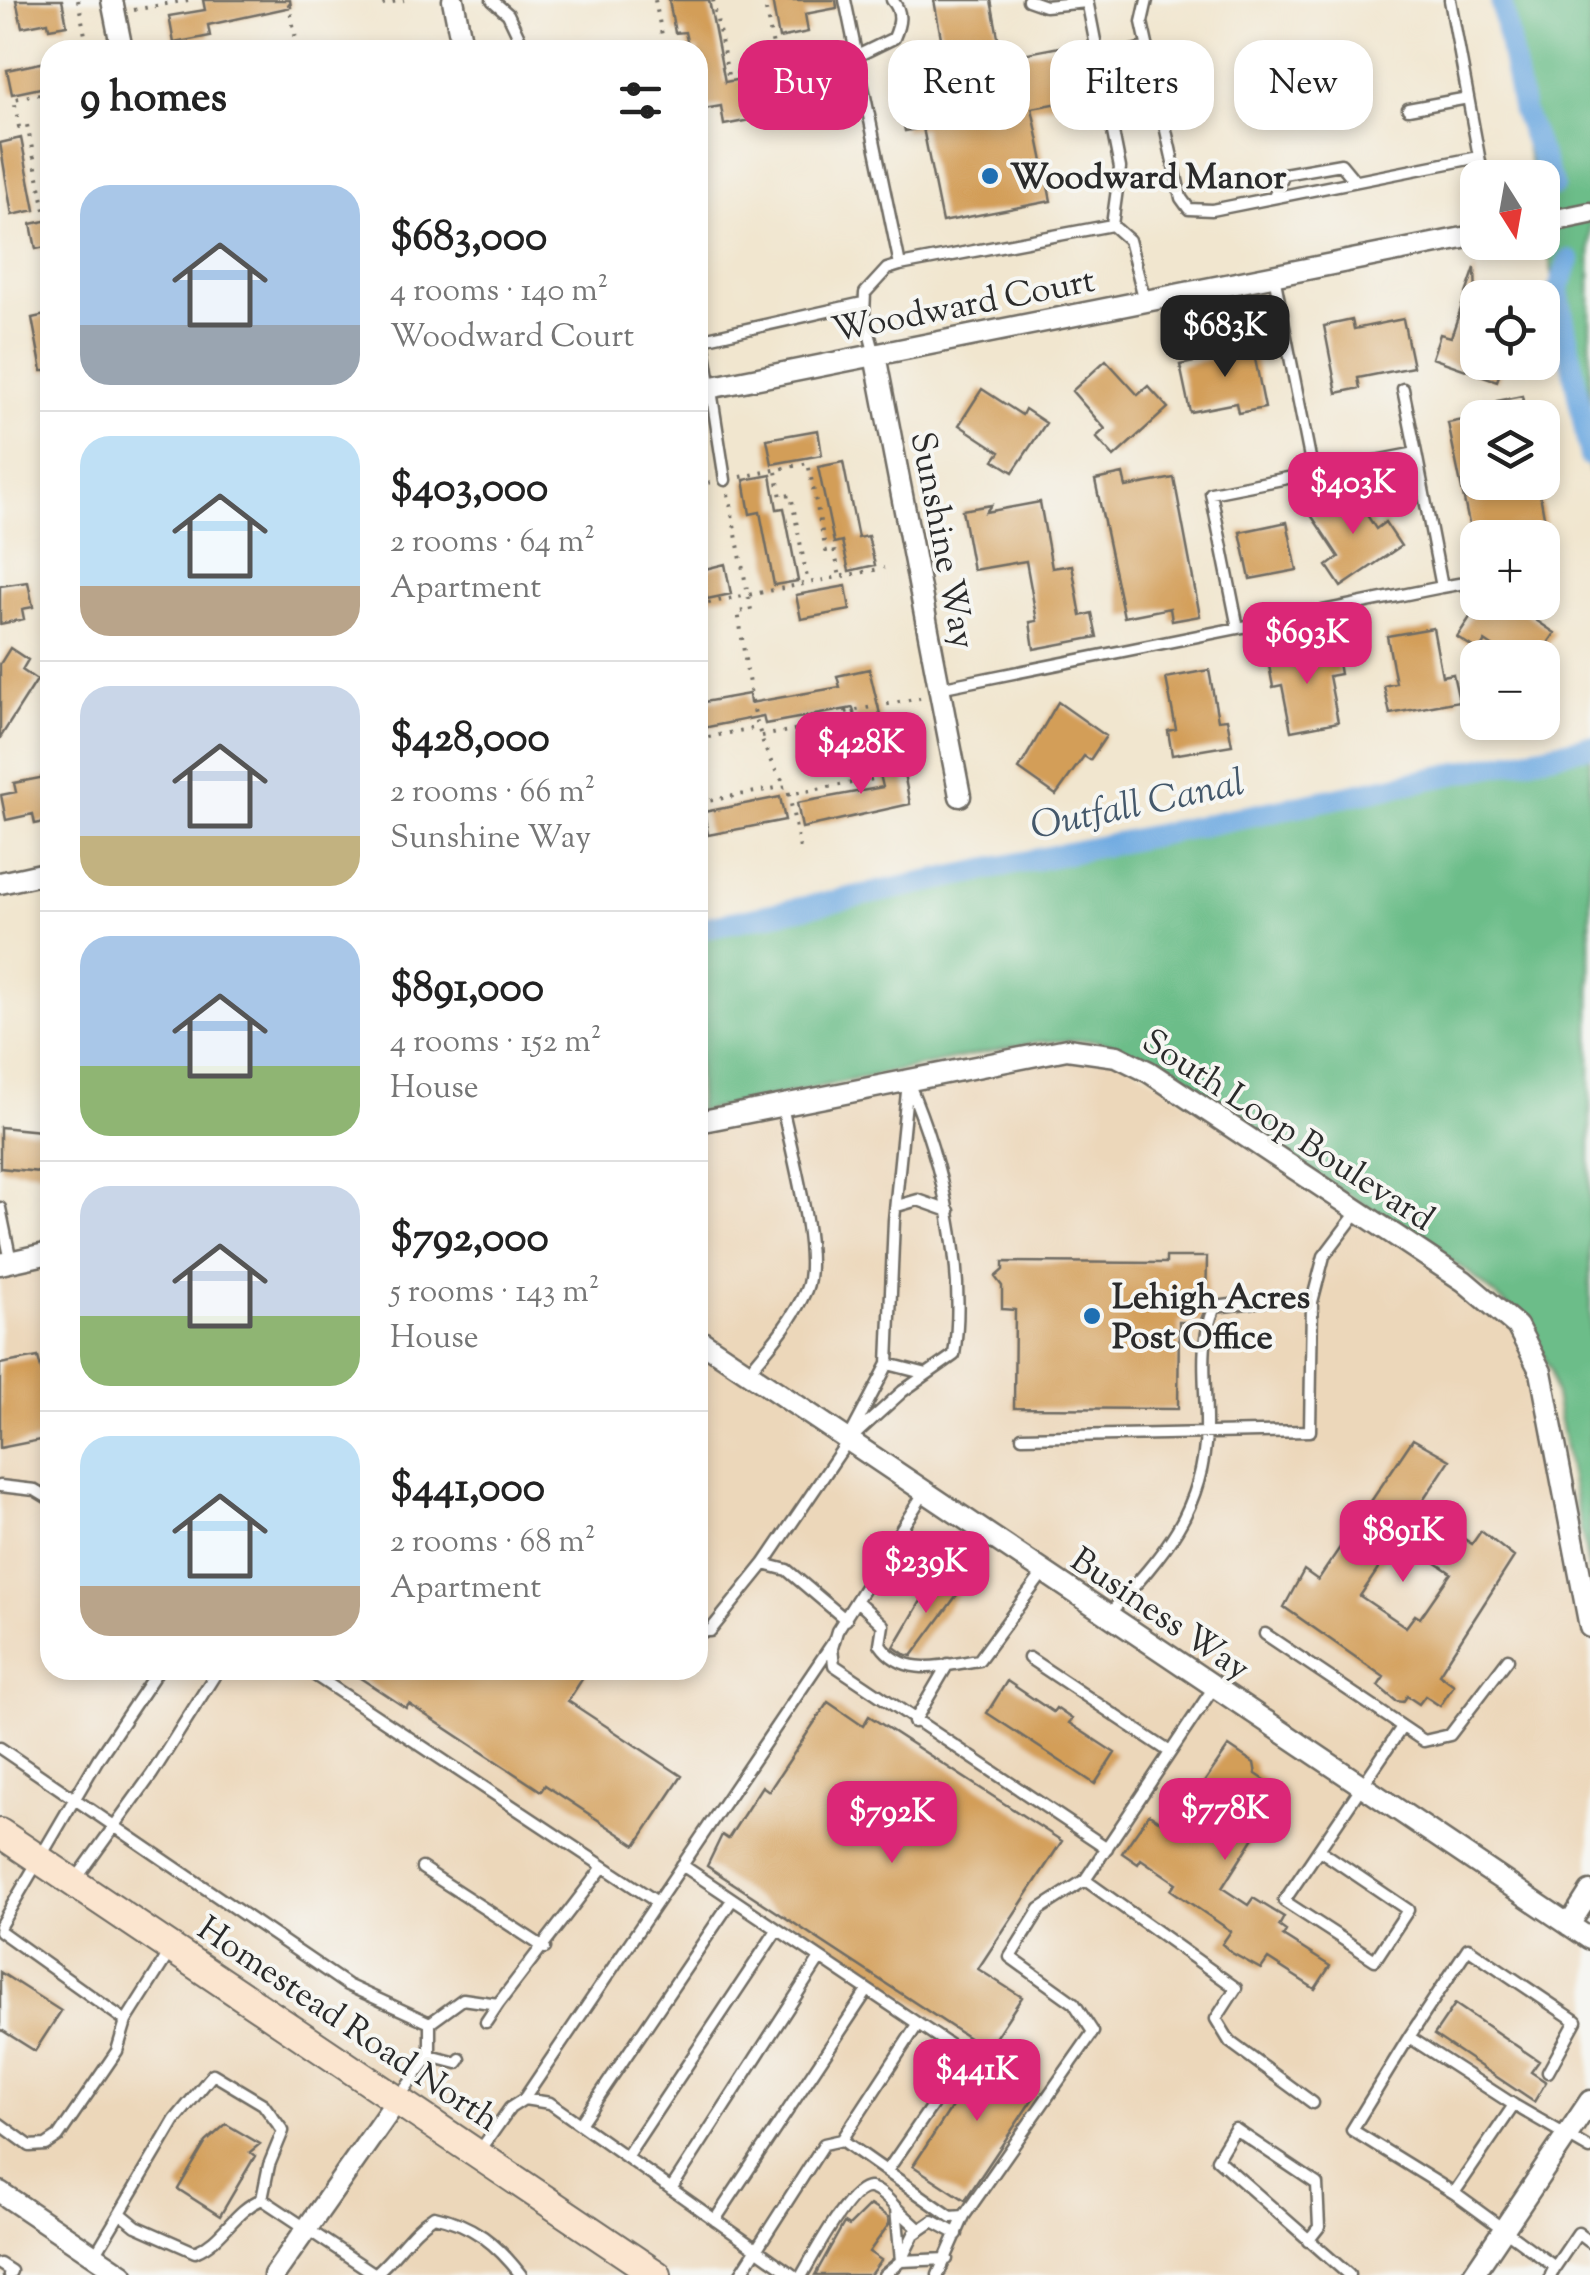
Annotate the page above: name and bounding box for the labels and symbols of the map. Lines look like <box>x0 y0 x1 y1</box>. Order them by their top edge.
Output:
place label: Woodward Manor <box>1010 154 1287 205</box>
north arrow <box>1460 160 1560 260</box>
marker: Woodward Manor <box>979 165 1001 187</box>
street label: Woodward Court <box>828 257 1100 358</box>
pin: $683K <box>1155 295 1295 380</box>
street label: Sunshine Way <box>895 428 987 653</box>
pin: $403K <box>1283 452 1423 537</box>
pin: $693K <box>1237 602 1377 687</box>
pin: $428K <box>791 712 931 797</box>
water label: Outfall Canal <box>1026 758 1250 856</box>
street label: South Loop Boulevard <box>1131 1018 1444 1246</box>
place label: Lehigh Acres Post Office <box>1112 1274 1310 1365</box>
marker: Lehigh Acres Post Office <box>1081 1305 1103 1327</box>
pin: $891K <box>1333 1500 1473 1585</box>
pin: $239K <box>856 1531 996 1616</box>
street label: Business Way <box>1059 1537 1259 1695</box>
pin: $778K <box>1155 1778 1295 1863</box>
pin: $792K <box>822 1781 962 1866</box>
street label: Homestead Road North <box>186 1906 508 2146</box>
pin: $441K <box>907 2039 1047 2124</box>

